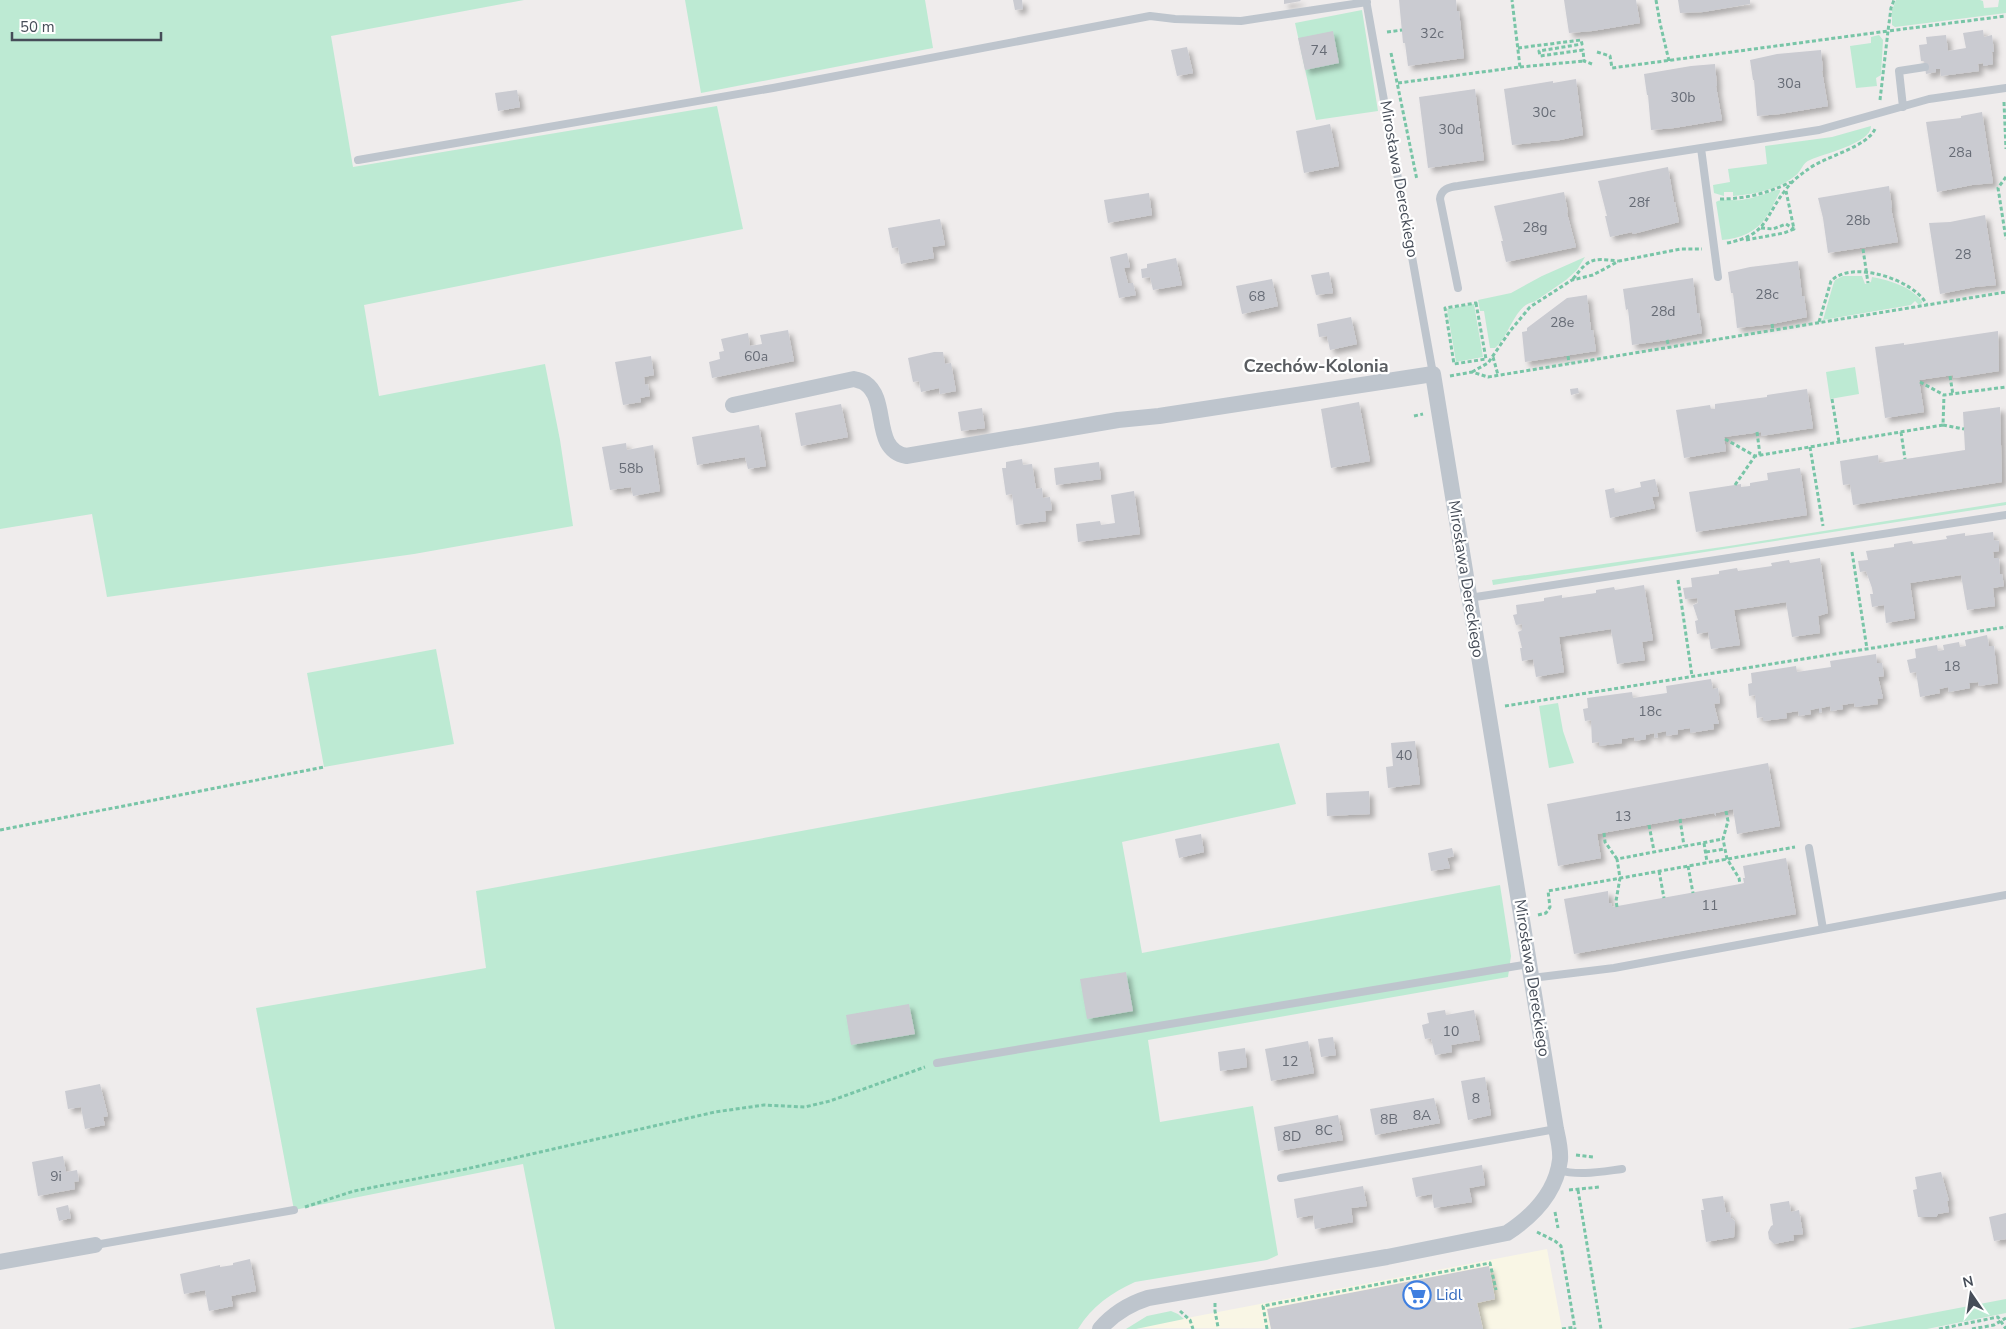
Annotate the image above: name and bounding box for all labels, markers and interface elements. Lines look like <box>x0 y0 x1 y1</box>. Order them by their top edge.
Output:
scale bar <box>12 10 161 42</box>
text: 50 m <box>20 17 55 37</box>
house number: 32c <box>1420 24 1444 43</box>
house number: 74 <box>1311 41 1327 60</box>
house number: 30a <box>1777 74 1801 93</box>
house number: 30b <box>1671 88 1695 107</box>
street label: Mirosława Dereckiego <box>1374 99 1424 259</box>
house number: 30c <box>1532 103 1556 122</box>
house number: 30d <box>1439 120 1463 139</box>
house number: 28a <box>1948 143 1972 162</box>
house number: 28f <box>1628 193 1650 212</box>
house number: 28b <box>1846 211 1870 230</box>
house number: 28g <box>1522 218 1548 237</box>
house number: 28 <box>1955 245 1971 264</box>
house number: 28c <box>1755 285 1779 304</box>
house number: 68 <box>1249 287 1265 306</box>
house number: 28d <box>1651 302 1675 321</box>
house number: 28e <box>1550 313 1574 332</box>
house number: 60a <box>744 347 768 366</box>
district label: Czechów-Kolonia <box>1243 354 1389 378</box>
house number: 58b <box>619 459 643 478</box>
street label: Mirosława Dereckiego <box>1443 499 1489 659</box>
house number: 18 <box>1944 657 1960 676</box>
house number: 18c <box>1638 702 1662 721</box>
house number: 40 <box>1396 746 1412 765</box>
house number: 13 <box>1615 807 1631 826</box>
house number: 11 <box>1702 896 1718 915</box>
street label: Mirosława Dereckiego <box>1509 898 1555 1058</box>
house number: 10 <box>1443 1022 1459 1041</box>
house number: 12 <box>1282 1052 1298 1071</box>
house number: 8 <box>1472 1089 1480 1108</box>
house number: 8A <box>1413 1106 1431 1125</box>
house number: 8B <box>1380 1110 1398 1129</box>
house number: 8C <box>1315 1121 1333 1140</box>
house number: 8D <box>1283 1127 1301 1146</box>
house number: 9i <box>50 1167 62 1186</box>
north arrow <box>1946 1269 1996 1319</box>
text: N <box>1961 1271 1975 1292</box>
supermarket icon: Lidl <box>1402 1280 1432 1310</box>
place label: Lidl <box>1436 1284 1463 1306</box>

